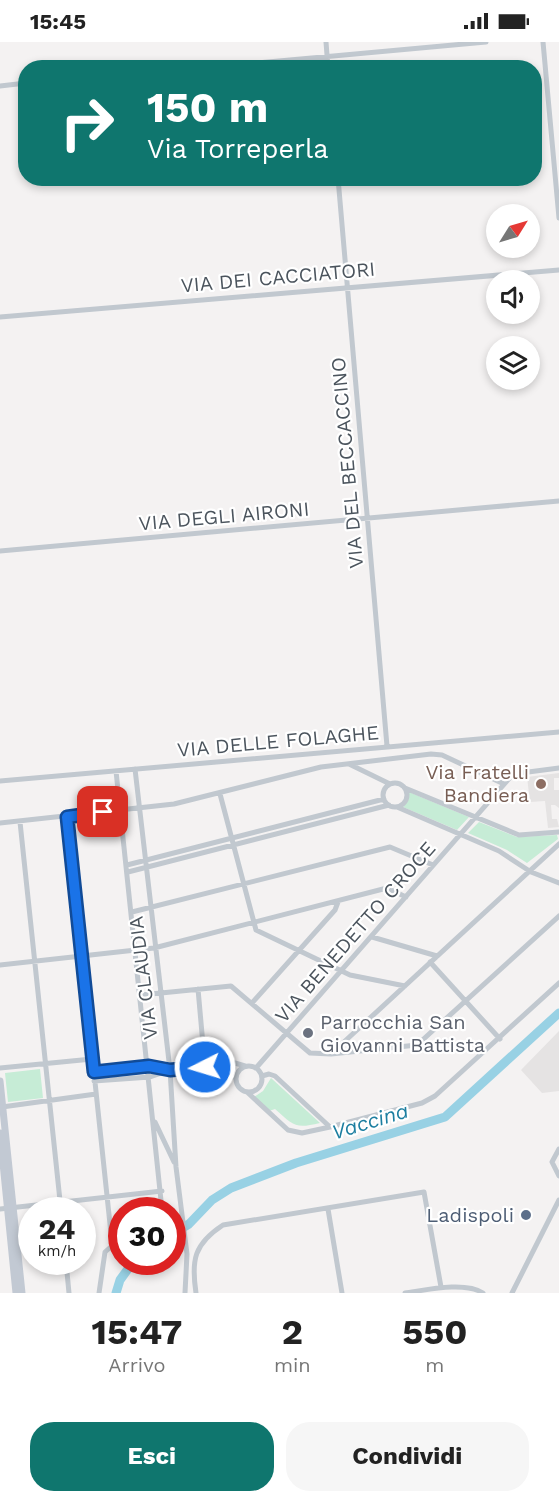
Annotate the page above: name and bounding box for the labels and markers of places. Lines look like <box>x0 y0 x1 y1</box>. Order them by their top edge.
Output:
place label: Via Fratelli Bandiera <box>425 760 529 807</box>
marker: Via Fratelli Bandiera <box>534 777 548 791</box>
pin <box>77 786 128 837</box>
place label: Parrocchia San Giovanni Battista <box>320 1010 485 1057</box>
marker: Parrocchia San Giovanni Battista <box>301 1026 315 1040</box>
place label: Ladispoli <box>426 1203 514 1227</box>
marker: Ladispoli <box>519 1208 533 1222</box>

